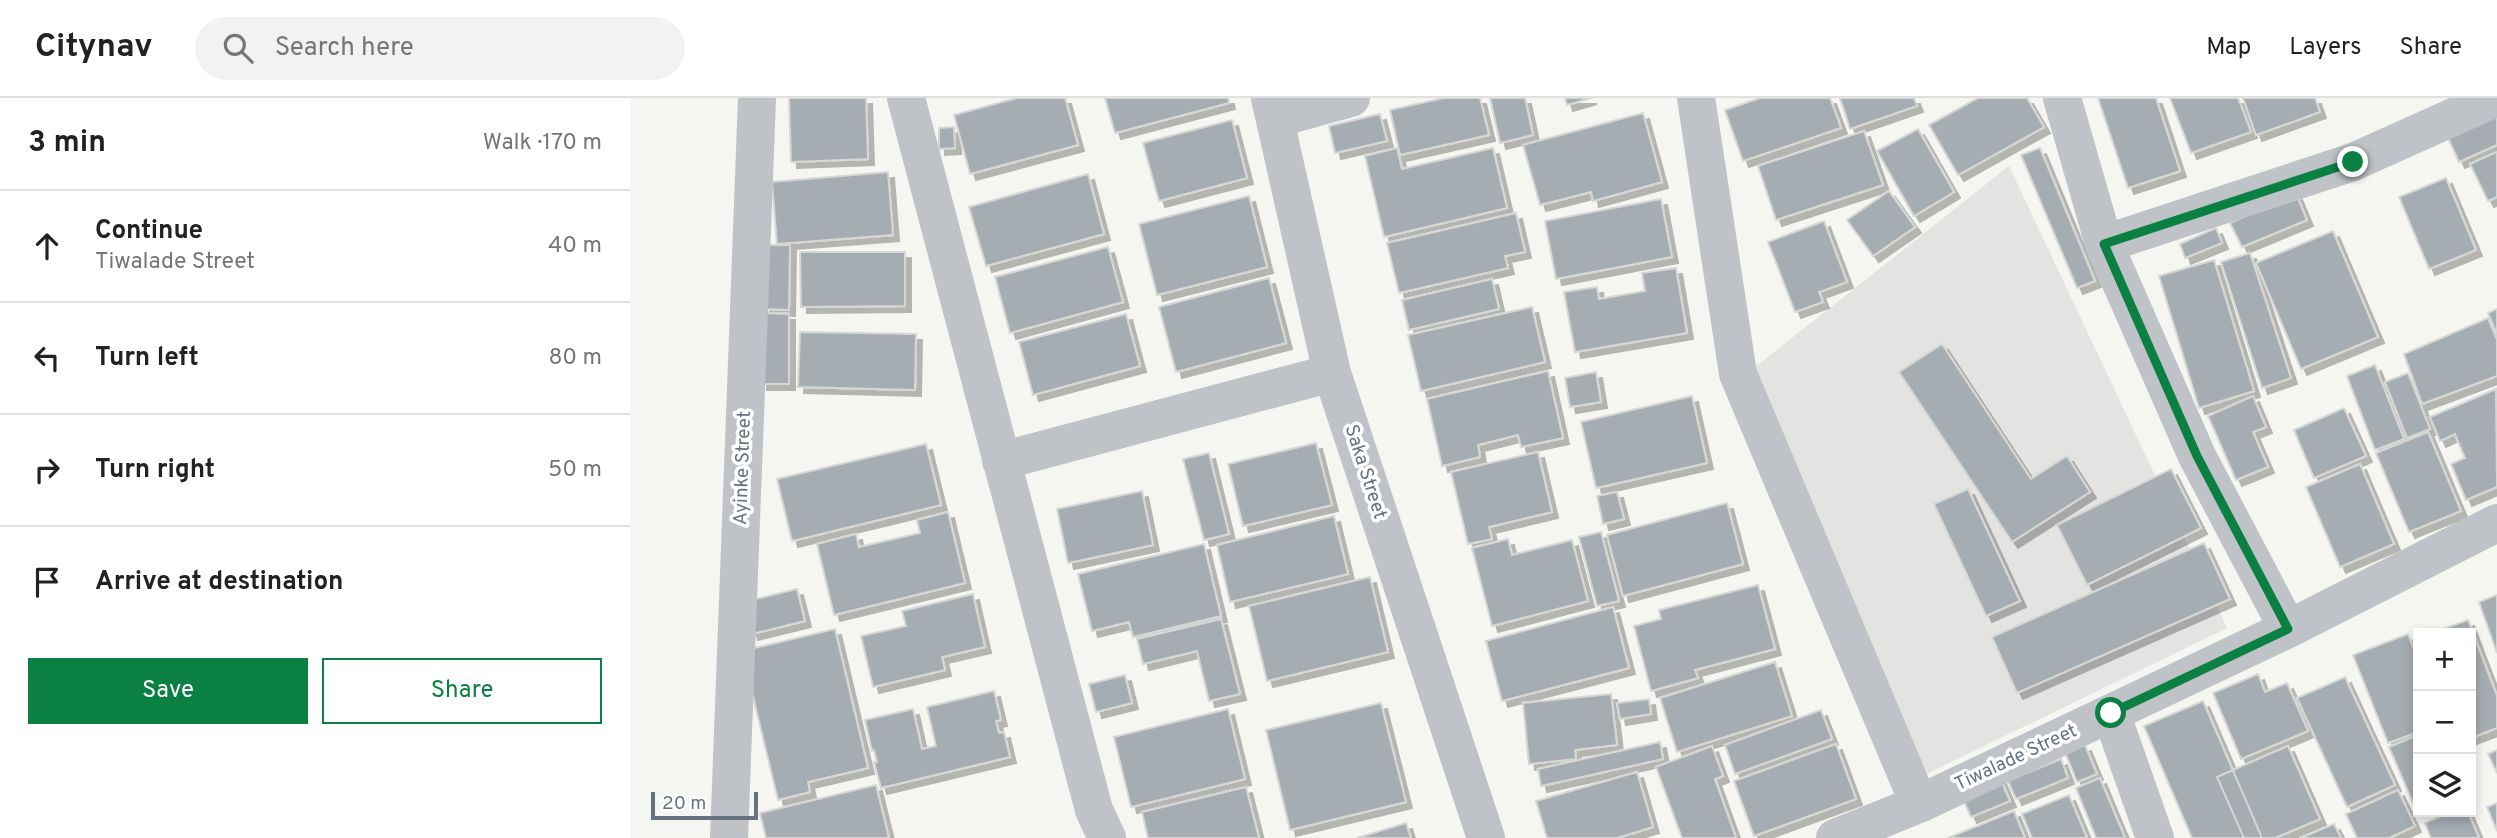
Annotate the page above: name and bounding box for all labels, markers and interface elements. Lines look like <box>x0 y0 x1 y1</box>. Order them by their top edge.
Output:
search box <box>195 17 685 80</box>
text: Citynav <box>35 27 153 69</box>
icon: search <box>219 29 257 67</box>
text: Search here <box>275 32 414 65</box>
text: Map <box>2206 33 2251 63</box>
text: Layers <box>2289 33 2361 63</box>
text: Share <box>2399 33 2462 63</box>
text: 3 min <box>28 125 106 162</box>
text: Walk · 170 m <box>483 129 602 158</box>
route end <box>2337 146 2368 177</box>
text: Continue <box>95 215 203 248</box>
icon: ahead <box>28 227 66 265</box>
text: 40 m <box>548 232 602 261</box>
text: Tiwalade Street <box>95 248 255 277</box>
icon: left <box>28 339 66 377</box>
text: Turn left <box>95 342 199 375</box>
text: 80 m <box>549 344 602 373</box>
street label: Ayinke Street <box>729 411 757 525</box>
street label: Saka Street <box>1338 422 1392 522</box>
icon: right <box>28 451 66 489</box>
text: Turn right <box>95 454 215 487</box>
text: 50 m <box>548 456 602 485</box>
icon: arrive <box>28 563 66 601</box>
text: Arrive at destination <box>95 566 343 599</box>
map controls <box>2413 628 2476 817</box>
button: + <box>2413 628 2476 691</box>
button: Save <box>28 658 308 724</box>
button: Share <box>322 658 602 724</box>
button: − <box>2413 691 2476 754</box>
route start <box>2095 697 2126 728</box>
street label: Tiwalade Street <box>1951 719 2081 797</box>
button: layers <box>2413 754 2476 817</box>
scale bar <box>651 789 758 821</box>
text: 20 m <box>662 792 706 816</box>

